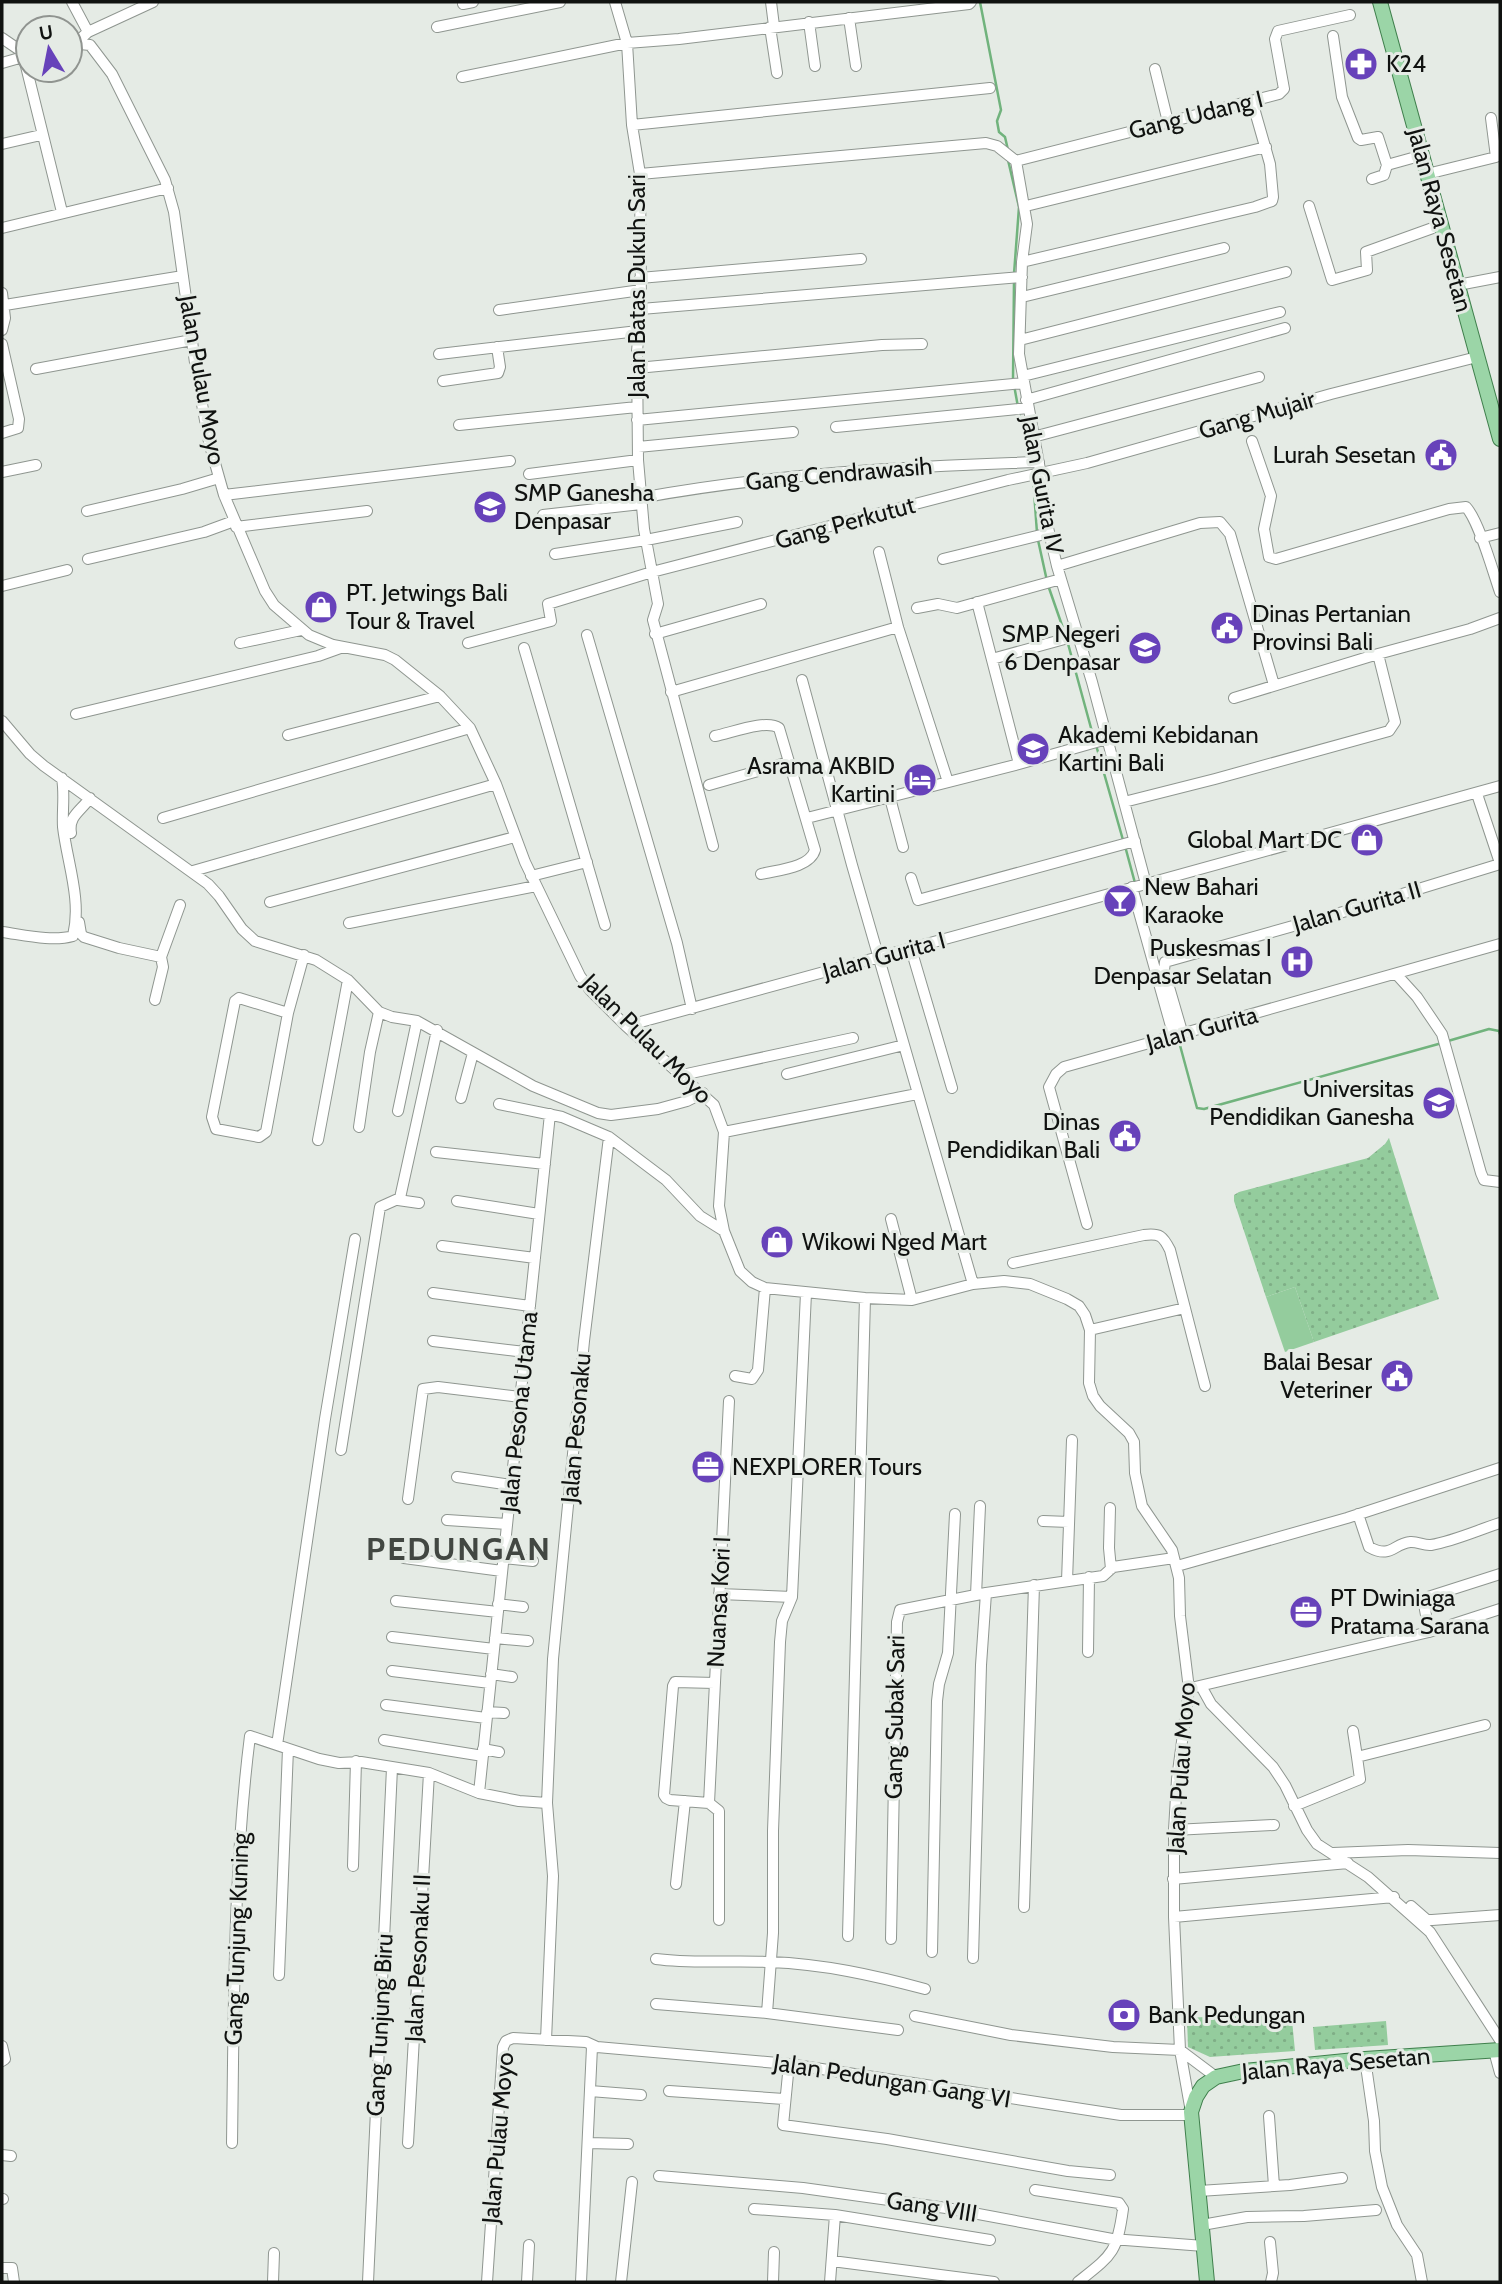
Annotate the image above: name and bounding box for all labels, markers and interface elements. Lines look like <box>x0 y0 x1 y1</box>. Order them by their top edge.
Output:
north arrow <box>14 14 84 84</box>
text: U <box>37 20 55 45</box>
pharmacy icon: K24 <box>1342 45 1380 83</box>
place label: K24 <box>1386 49 1426 78</box>
street label: Gang Udang I <box>1126 84 1266 145</box>
street label: Jalan Raya Sesetan <box>1402 124 1479 315</box>
street label: Jalan Batas Dukuh Sari <box>622 174 651 399</box>
street label: Jalan Pulau Moyo <box>173 292 232 467</box>
street label: Gang Mujair <box>1195 384 1319 445</box>
street label: Jalan Gurita IV <box>1015 412 1070 557</box>
public building icon: Lurah Sesetan <box>1422 436 1460 474</box>
place label: Lurah Sesetan <box>1273 440 1416 469</box>
street label: Gang Cendrawasih <box>744 451 934 496</box>
place label: SMP Ganesha Denpasar <box>514 478 655 535</box>
school or university icon: SMP Ganesha Denpasar <box>471 488 509 526</box>
street label: Gang Perkutut <box>772 490 918 555</box>
place label: PT. Jetwings Bali Tour & Travel <box>346 578 508 635</box>
shop icon: PT. Jetwings Bali Tour & Travel <box>302 588 340 626</box>
place label: Dinas Pertanian Provinsi Bali <box>1252 599 1411 656</box>
public building icon: Dinas Pertanian Provinsi Bali <box>1208 609 1246 647</box>
place label: SMP Negeri 6 Denpasar <box>1002 619 1120 676</box>
school or university icon: SMP Negeri 6 Denpasar <box>1126 629 1164 667</box>
place label: Akademi Kebidanan Kartini Bali <box>1058 720 1259 777</box>
school or university icon: Akademi Kebidanan Kartini Bali <box>1014 730 1052 768</box>
place label: Asrama AKBID Kartini <box>747 751 895 808</box>
hotel icon: Asrama AKBID Kartini <box>901 761 939 799</box>
shop icon: Global Mart DC <box>1348 821 1386 859</box>
place label: Global Mart DC <box>1187 825 1342 854</box>
place label: New Bahari Karaoke <box>1144 872 1259 929</box>
street label: Jalan Gurita II <box>1289 874 1424 939</box>
bar icon: New Bahari Karaoke <box>1101 882 1139 920</box>
street label: Jalan Gurita I <box>818 925 948 986</box>
place label: Puskesmas I Denpasar Selatan <box>1093 933 1272 990</box>
hospital icon: Puskesmas I Denpasar Selatan <box>1278 943 1316 981</box>
street label: Jalan Pulau Moyo <box>576 967 718 1110</box>
street label: Jalan Gurita <box>1142 1000 1261 1058</box>
place label: Universitas Pendidikan Ganesha <box>1209 1074 1414 1131</box>
school or university icon: Universitas Pendidikan Ganesha <box>1420 1084 1458 1122</box>
place label: Dinas Pendidikan Bali <box>946 1107 1100 1164</box>
public building icon: Dinas Pendidikan Bali <box>1106 1117 1144 1155</box>
shop icon: Wikowi Nged Mart <box>758 1223 796 1261</box>
place label: Wikowi Nged Mart <box>802 1227 987 1256</box>
street label: Jalan Pesona Utama <box>493 1310 544 1515</box>
place label: Balai Besar Veteriner <box>1263 1347 1372 1404</box>
street label: Jalan Pesonaku <box>554 1352 597 1505</box>
public building icon: Balai Besar Veteriner <box>1378 1357 1416 1395</box>
office icon: NEXPLORER Tours <box>689 1448 727 1486</box>
place label: NEXPLORER Tours <box>732 1452 922 1481</box>
district label: PEDUNGAN <box>366 1529 552 1568</box>
street label: Nuansa Kori I <box>701 1536 736 1668</box>
place label: PT Dwiniaga Pratama Sarana <box>1330 1583 1490 1640</box>
office icon: PT Dwiniaga Pratama Sarana <box>1287 1593 1325 1631</box>
street label: Gang Subak Sari <box>879 1635 910 1799</box>
street label: Jalan Pulau Moyo <box>1160 1681 1201 1856</box>
street label: Gang Tunjung Kuning <box>218 1831 255 2046</box>
street label: Jalan Pesonaku II <box>399 1873 436 2044</box>
street label: Gang Tunjung Biru <box>360 1933 399 2117</box>
bank icon: Bank Pedungan <box>1105 1996 1143 2034</box>
place label: Bank Pedungan <box>1148 2000 1305 2029</box>
street label: Jalan Raya Sesetan <box>1239 2041 1431 2086</box>
street label: Jalan Pedungan Gang VI <box>770 2047 1013 2114</box>
street label: Jalan Pulau Moyo <box>475 2051 519 2226</box>
street label: Gang VIII <box>885 2185 979 2228</box>

